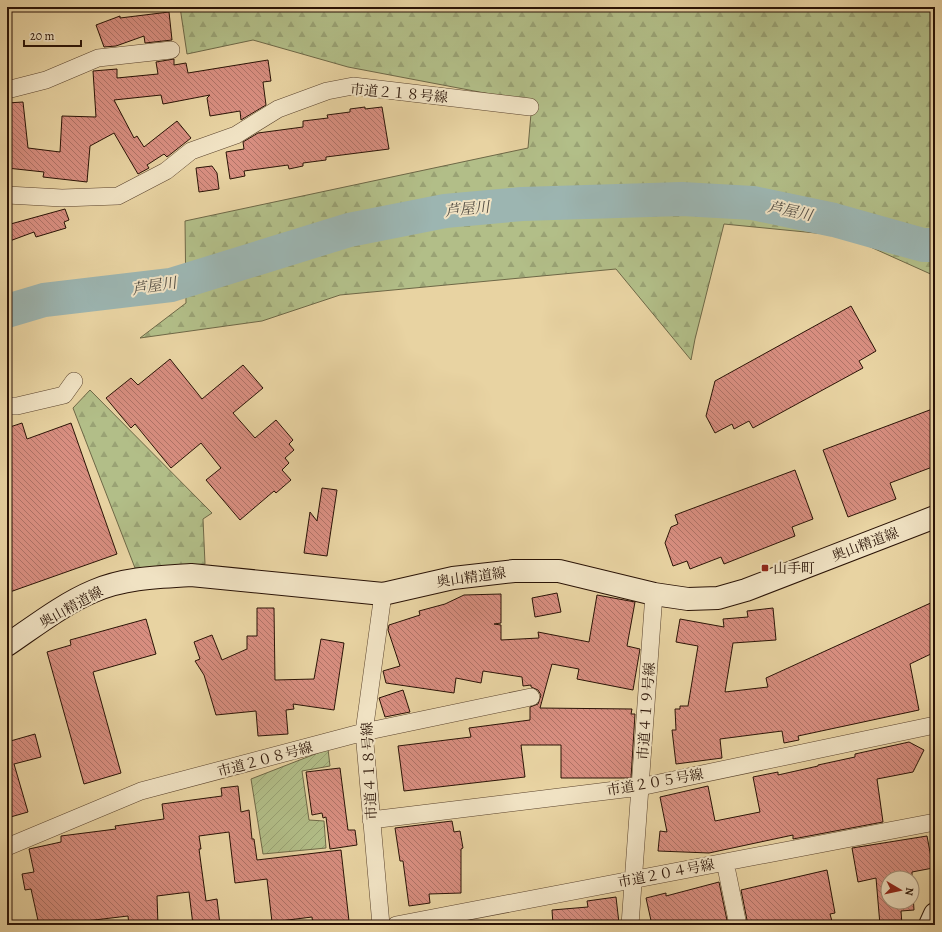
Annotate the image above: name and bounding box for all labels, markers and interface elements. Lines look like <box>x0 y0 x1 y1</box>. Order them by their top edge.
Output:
scale bar <box>24 22 81 48</box>
text: 20 m <box>30 28 54 44</box>
street label: 市道２１８号線 <box>349 80 449 107</box>
water label: 芦屋川 <box>444 196 492 221</box>
water label: 芦屋川 <box>766 197 816 226</box>
water label: 芦屋川 <box>130 272 180 299</box>
street label: 奥山精道線 <box>829 523 901 566</box>
place label: 山手町 <box>773 559 815 578</box>
street label: 奥山精道線 <box>435 563 507 592</box>
marker: 山手町 <box>760 563 770 573</box>
street label: 奥山精道線 <box>36 582 106 633</box>
street label: 市道４１９号線 <box>634 661 659 761</box>
street label: 市道４１８号線 <box>357 722 382 820</box>
street label: 市道２０８号線 <box>215 738 315 781</box>
street label: 市道２０５号線 <box>605 765 705 800</box>
street label: 市道２０４号線 <box>616 855 716 892</box>
north arrow <box>880 870 920 910</box>
text: N <box>901 886 917 897</box>

